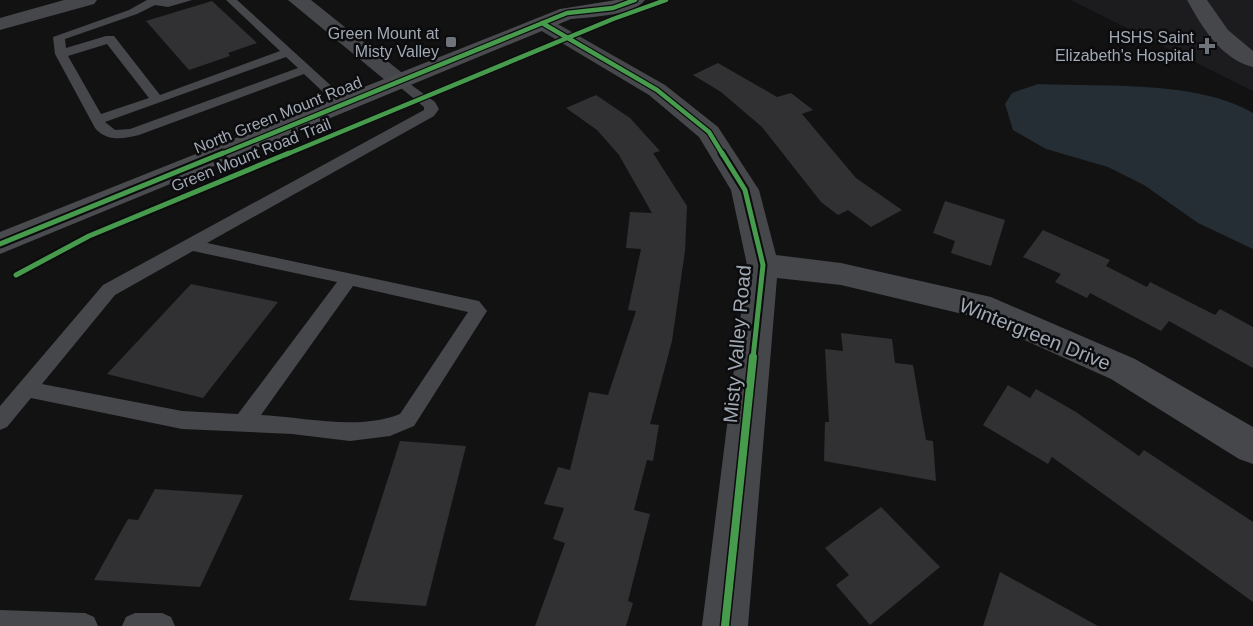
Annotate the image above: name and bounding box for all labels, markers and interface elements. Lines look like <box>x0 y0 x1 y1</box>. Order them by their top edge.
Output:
place label: Green Mount at Misty Valley <box>328 25 440 60</box>
place label: HSHS Saint Elizabeth's Hospital <box>1055 29 1195 64</box>
marker: Green Mount at Misty Valley <box>444 35 458 49</box>
marker: HSHS Saint Elizabeth's Hospital <box>1198 37 1216 55</box>
street label: North Green Mount Road <box>192 73 364 157</box>
street label: Green Mount Road Trail <box>169 115 333 195</box>
street label: Misty Valley Road <box>719 264 755 424</box>
street label: Wintergreen Drive <box>956 294 1114 374</box>

